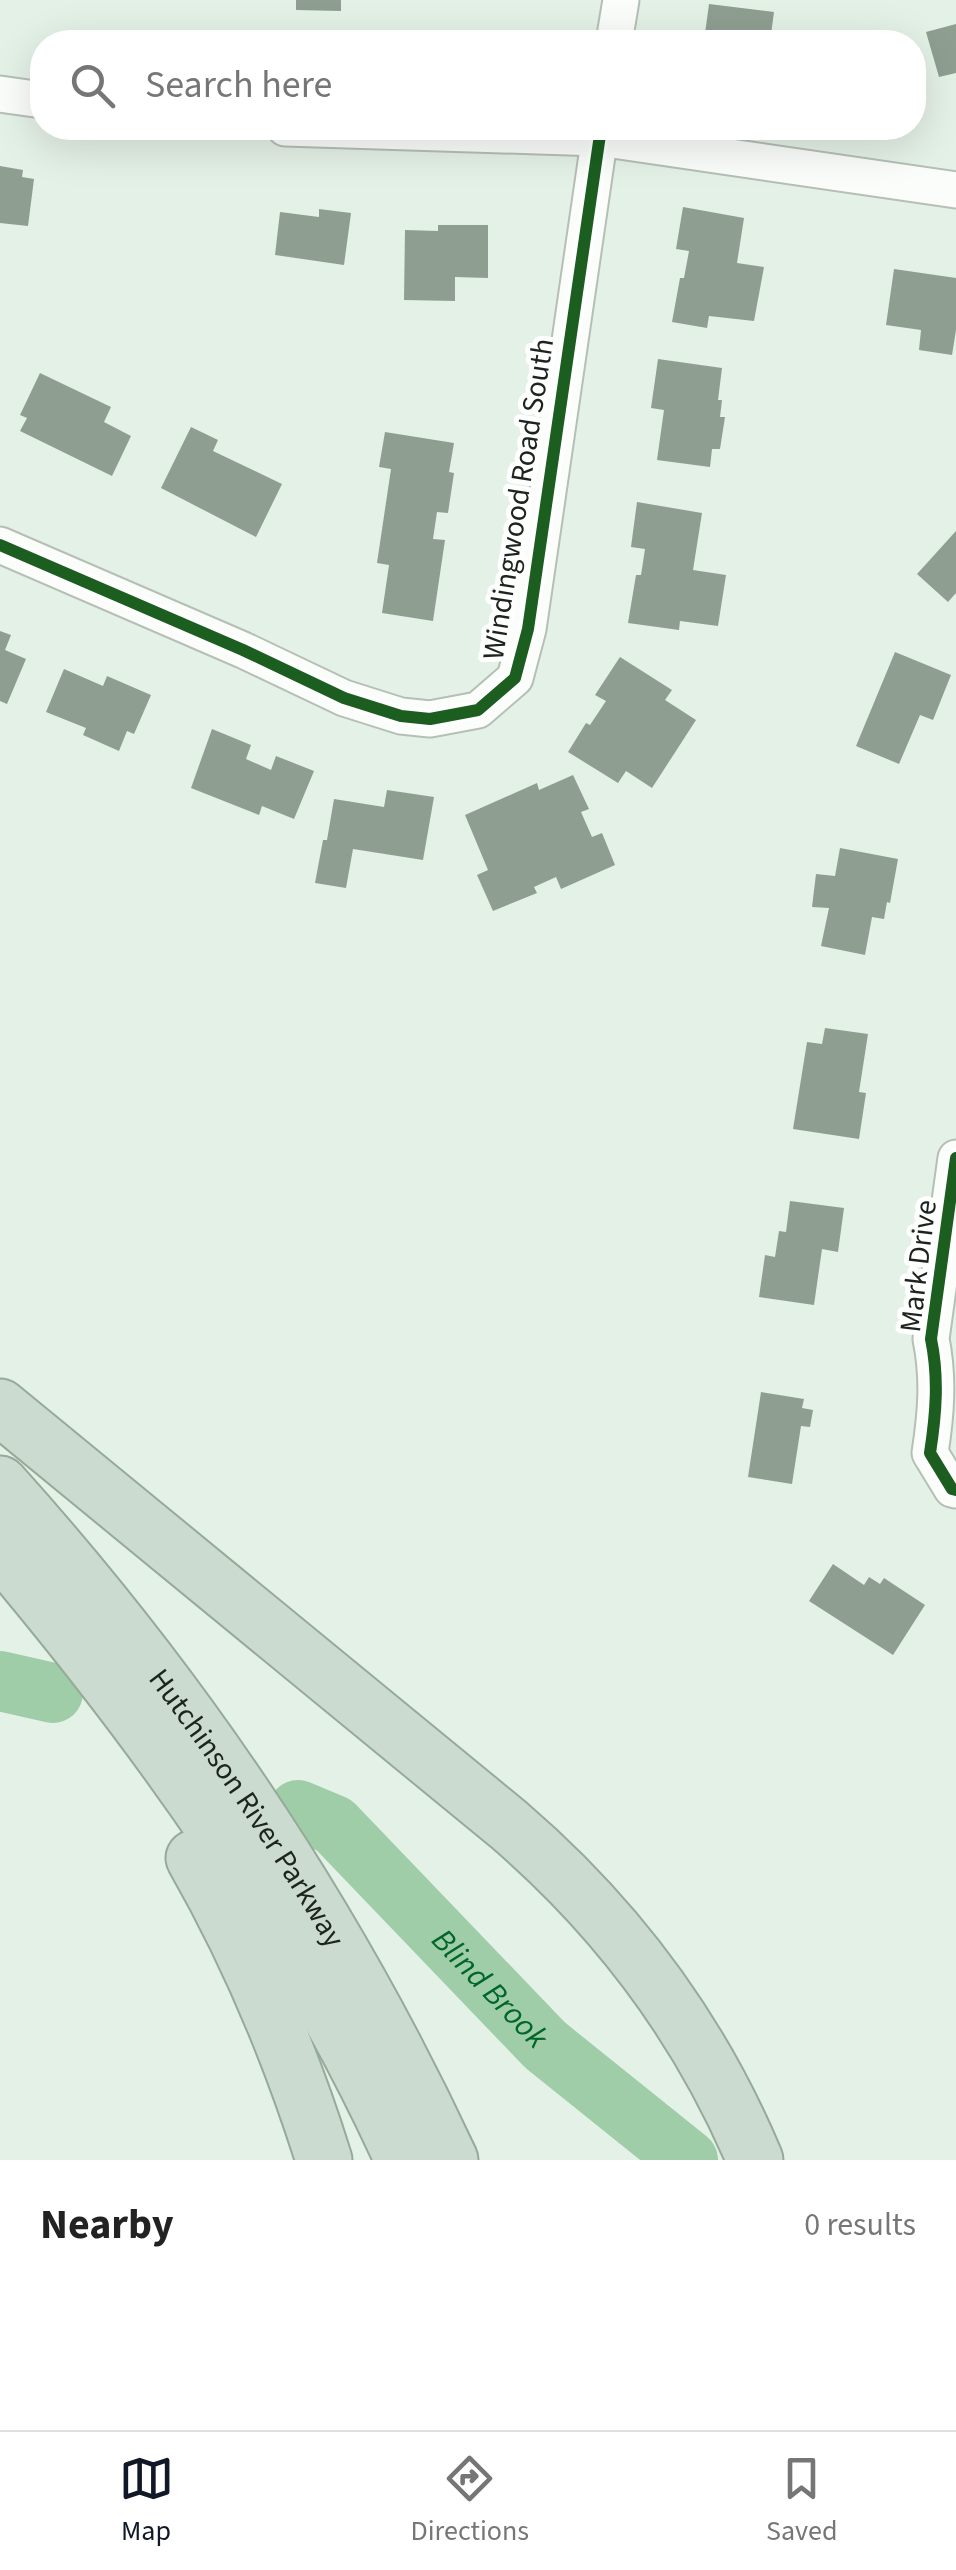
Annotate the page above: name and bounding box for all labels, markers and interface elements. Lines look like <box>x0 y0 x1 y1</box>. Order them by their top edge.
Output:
search box <box>30 30 926 140</box>
icon: search <box>65 58 120 113</box>
text: Search here <box>145 58 332 112</box>
street label: Windingwood Road South <box>472 335 565 663</box>
street label: Mark Drive <box>889 1197 948 1335</box>
street label: Hutchinson River Parkway <box>138 1660 355 1955</box>
water label: Blind Brook <box>421 1918 559 2060</box>
text: Nearby <box>40 2195 174 2255</box>
text: 0 results <box>804 2202 916 2248</box>
tab: Map <box>119 2451 174 2551</box>
tab: Directions <box>411 2451 529 2551</box>
tab: Saved <box>766 2451 837 2551</box>

